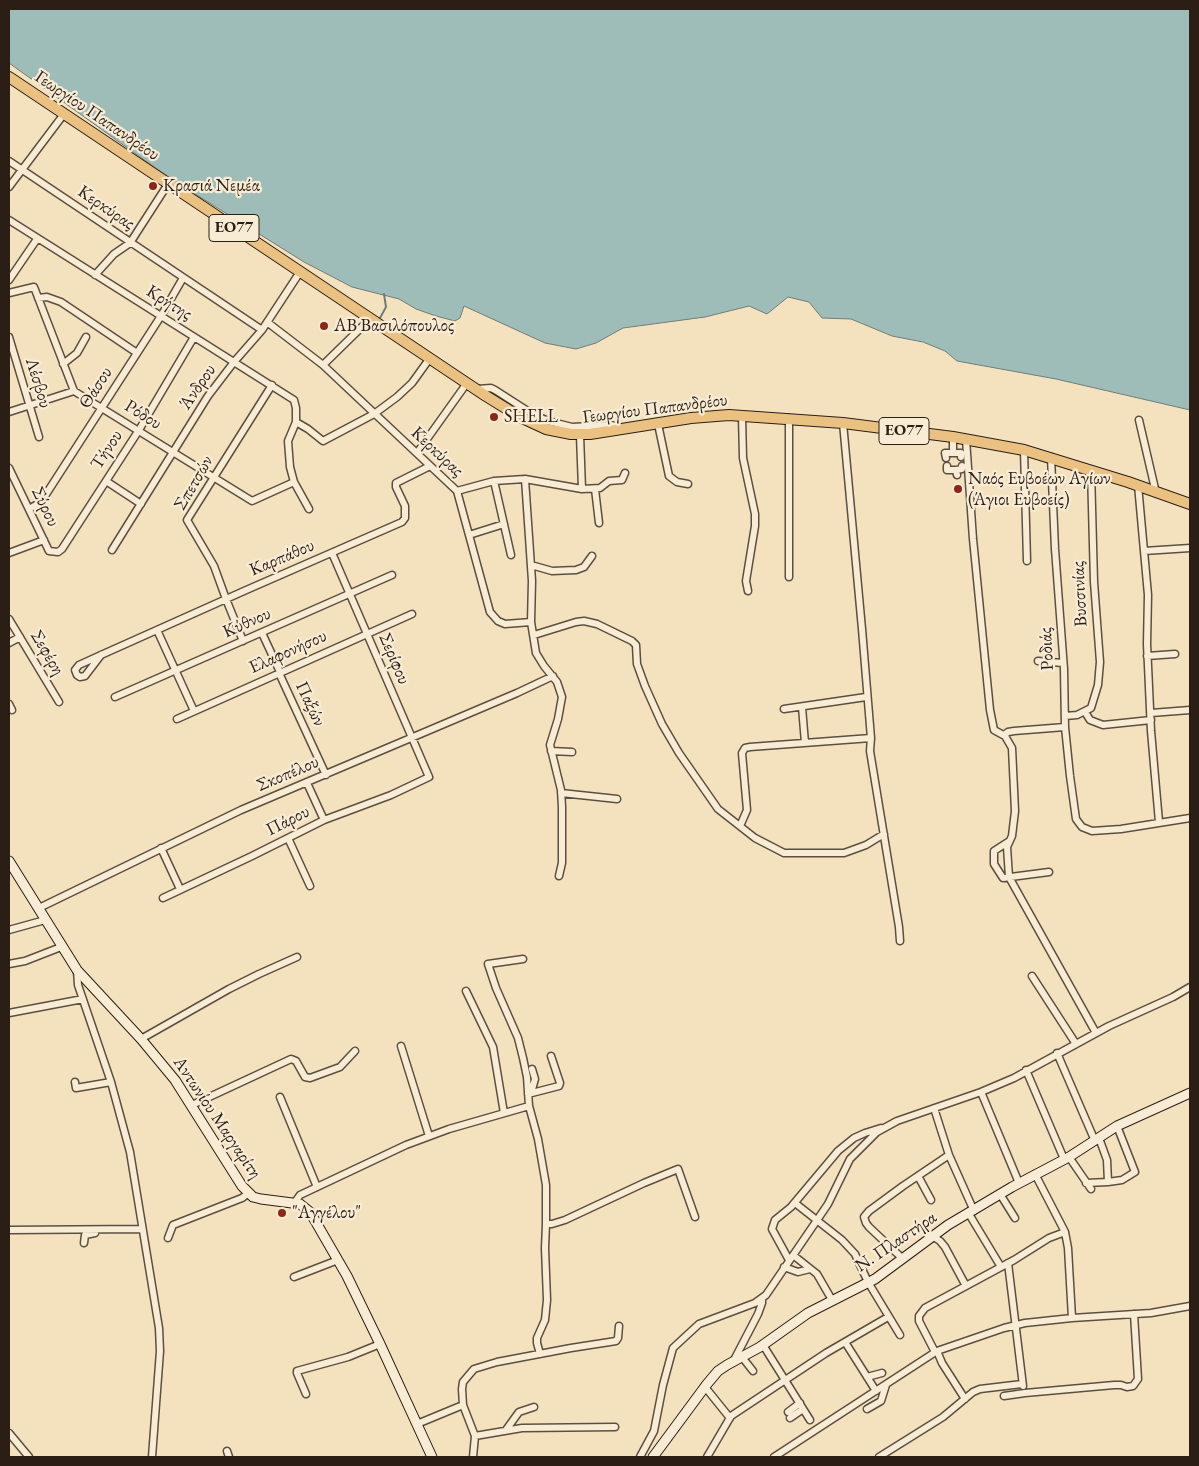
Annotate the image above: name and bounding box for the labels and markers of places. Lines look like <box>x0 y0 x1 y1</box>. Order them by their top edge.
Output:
place label: Κρασιά Νεμέα <box>163 175 260 197</box>
marker: Κρασιά Νεμέα <box>147 180 159 192</box>
place label: ΑΒ Βασιλόπουλος <box>334 315 454 337</box>
marker: ΑΒ Βασιλόπουλος <box>318 320 330 332</box>
place label: SHELL <box>504 406 558 428</box>
marker: SHELL <box>488 411 500 423</box>
place label: Ναός Ευβοέων Αγίων (Άγιοι Ευβοείς) <box>968 468 1111 510</box>
marker: Ναός Ευβοέων Αγίων (Άγιοι Ευβοείς) <box>952 483 964 495</box>
place label: "Αγγέλου" <box>292 1202 361 1224</box>
marker: "Αγγέλου" <box>276 1207 288 1219</box>

